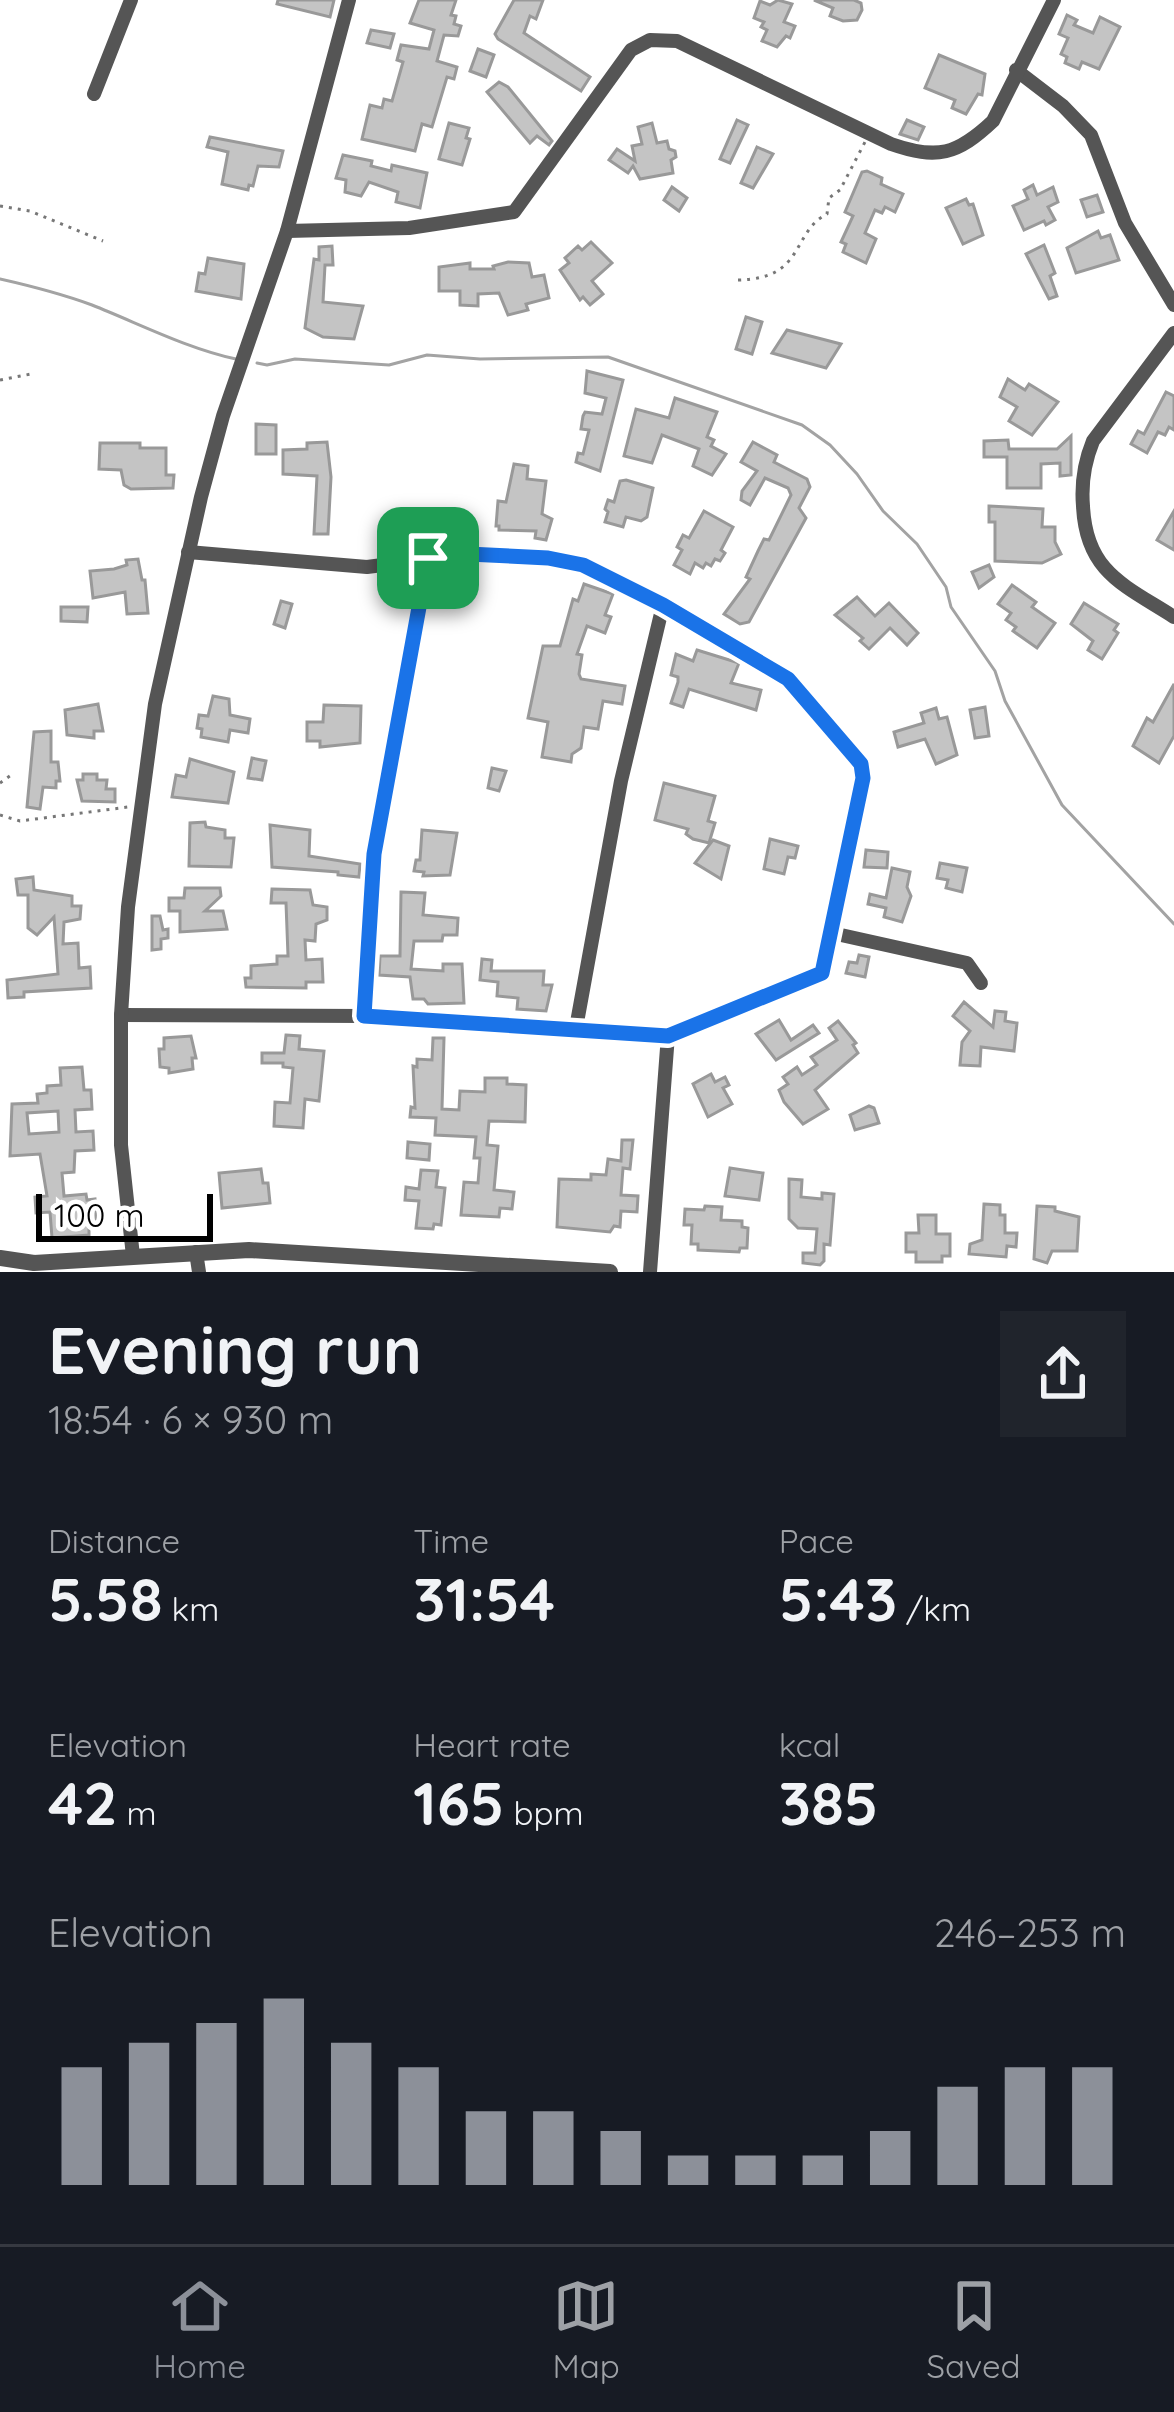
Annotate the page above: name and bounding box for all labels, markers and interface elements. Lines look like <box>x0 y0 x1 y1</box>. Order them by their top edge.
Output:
pin <box>377 507 479 609</box>
icon: arrive <box>395 525 461 591</box>
scale bar <box>36 1188 213 1241</box>
text: 100 m <box>54 1194 145 1235</box>
text: Evening run <box>48 1308 422 1391</box>
button: share <box>1000 1311 1126 1437</box>
text: 18:54 · 6 × 930 m <box>48 1395 333 1444</box>
text: Distance <box>48 1520 180 1561</box>
text: Time <box>413 1520 489 1561</box>
text: Pace <box>779 1520 854 1561</box>
text: 5.58 <box>48 1561 163 1636</box>
text: 31:54 <box>413 1561 555 1636</box>
text: 5:43 <box>779 1561 897 1636</box>
text: km <box>163 1588 219 1629</box>
text: /km <box>897 1588 971 1629</box>
text: Elevation <box>48 1724 187 1765</box>
text: Heart rate <box>413 1724 571 1765</box>
text: kcal <box>779 1724 840 1765</box>
text: 42 <box>48 1765 117 1840</box>
text: 165 <box>413 1765 504 1840</box>
text: 385 <box>779 1765 878 1840</box>
text: m <box>117 1792 157 1833</box>
text: bpm <box>504 1792 584 1833</box>
text: Elevation <box>48 1908 212 1957</box>
text: 246–253 m <box>934 1908 1126 1957</box>
tab: Home <box>153 2273 246 2386</box>
tab: Map <box>553 2273 620 2386</box>
tab: Saved <box>927 2273 1021 2386</box>

